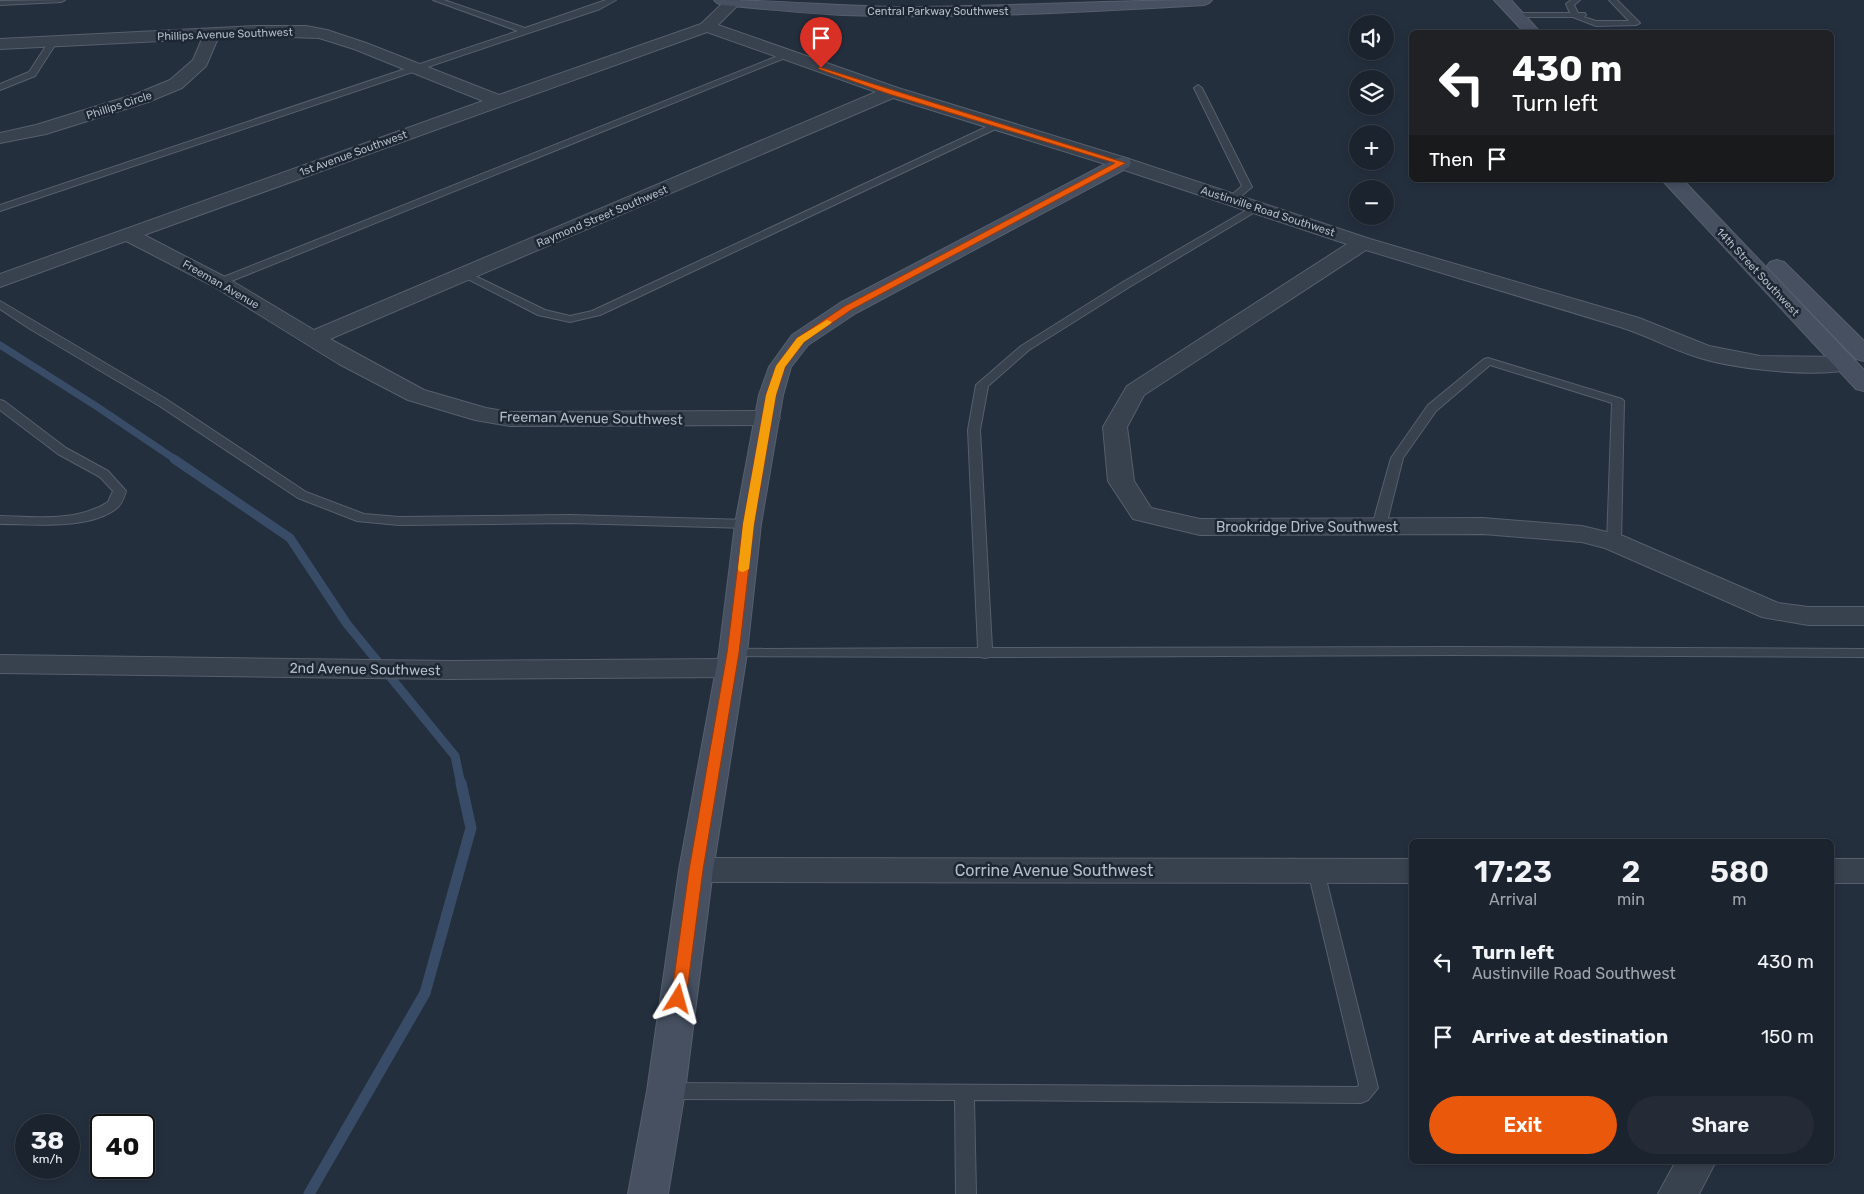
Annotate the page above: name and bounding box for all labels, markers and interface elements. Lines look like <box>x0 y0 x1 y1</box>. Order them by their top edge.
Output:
street label: Central Parkway Southwest <box>867 5 1009 18</box>
map controls <box>1349 15 1394 225</box>
button: sound <box>1349 15 1394 60</box>
pin <box>800 17 842 68</box>
icon: arrive <box>807 24 835 52</box>
street label: Phillips Avenue Southwest <box>157 26 294 43</box>
text: 430 m <box>1512 48 1622 90</box>
icon: left <box>1429 50 1494 115</box>
button: layers <box>1349 70 1394 115</box>
street label: Phillips Circle <box>85 89 154 122</box>
text: Turn left <box>1512 90 1598 117</box>
button: + <box>1349 125 1394 170</box>
street label: 1st Avenue Southwest <box>298 128 409 179</box>
icon: arrive <box>1483 145 1511 173</box>
text: Then <box>1429 148 1473 171</box>
button: − <box>1349 180 1394 225</box>
street label: Raymond Street Southwest <box>535 183 670 250</box>
street label: Austinville Road Southwest <box>1199 184 1337 240</box>
street label: 14th Street Southwest <box>1714 226 1802 319</box>
street label: Freeman Avenue <box>180 257 261 312</box>
street label: Freeman Avenue Southwest <box>499 408 683 429</box>
street label: Brookridge Drive Southwest <box>1216 519 1399 536</box>
street label: 2nd Avenue Southwest <box>289 660 441 679</box>
text: 17:23 <box>1474 854 1552 890</box>
text: 2 <box>1621 854 1640 890</box>
text: 580 <box>1710 854 1769 890</box>
street label: Corrine Avenue Southwest <box>955 861 1153 880</box>
text: Arrival <box>1489 890 1537 909</box>
text: min <box>1617 890 1645 909</box>
text: m <box>1732 890 1747 909</box>
text: Turn left <box>1472 941 1554 964</box>
icon: left <box>1429 948 1457 976</box>
text: 430 m <box>1757 950 1814 973</box>
text: Austinville Road Southwest <box>1472 964 1676 983</box>
position arrow <box>651 972 703 1024</box>
icon: arrive <box>1429 1023 1457 1051</box>
text: Arrive at destination <box>1472 1025 1668 1048</box>
text: 150 m <box>1761 1025 1814 1048</box>
button: Exit <box>1429 1096 1617 1154</box>
button: Share <box>1627 1096 1814 1154</box>
speed limit sign: 40 <box>90 1114 155 1179</box>
text: 38 <box>31 1126 64 1155</box>
text: km/h <box>33 1152 62 1166</box>

